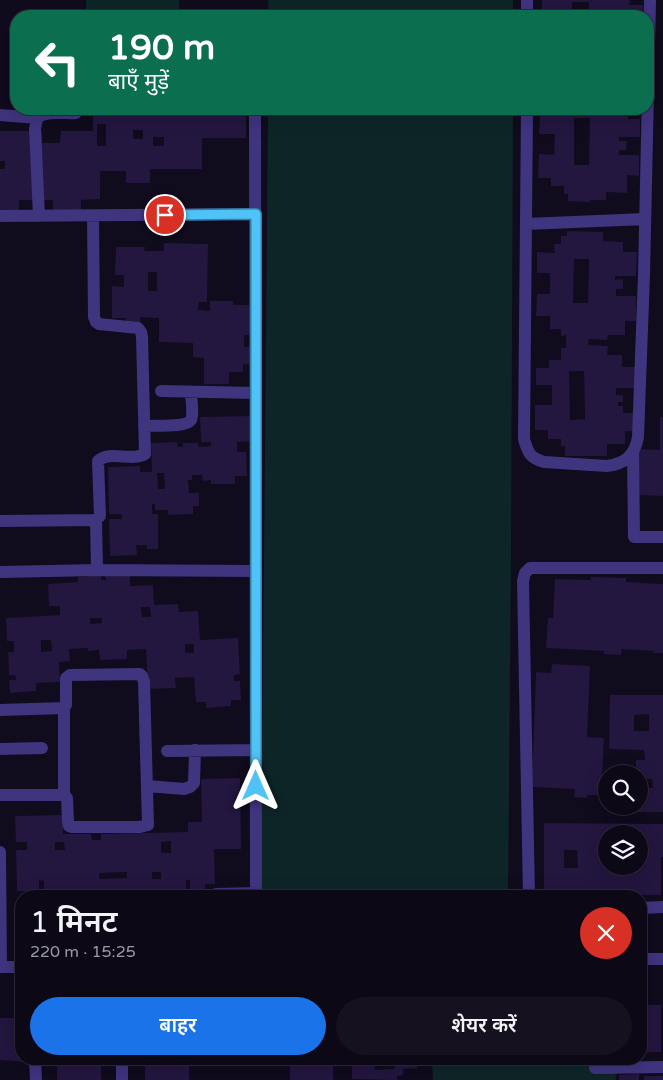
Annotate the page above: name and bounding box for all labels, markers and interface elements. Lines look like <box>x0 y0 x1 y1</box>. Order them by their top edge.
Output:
text: 190 m <box>108 27 215 69</box>
icon: left <box>25 30 90 95</box>
text: बाएँ मुड़ें <box>108 69 169 95</box>
pin <box>144 194 186 236</box>
icon: arrive <box>151 201 179 229</box>
position arrow <box>229 759 281 811</box>
map controls <box>598 765 648 875</box>
button: search <box>598 765 648 815</box>
button: layers <box>598 825 648 875</box>
text: 1 मिनट <box>30 904 118 941</box>
button: close <box>580 907 632 959</box>
text: 220 m · 15:25 <box>30 942 136 962</box>
button: बाहर <box>30 997 326 1055</box>
button: शेयर करें <box>336 997 632 1055</box>

